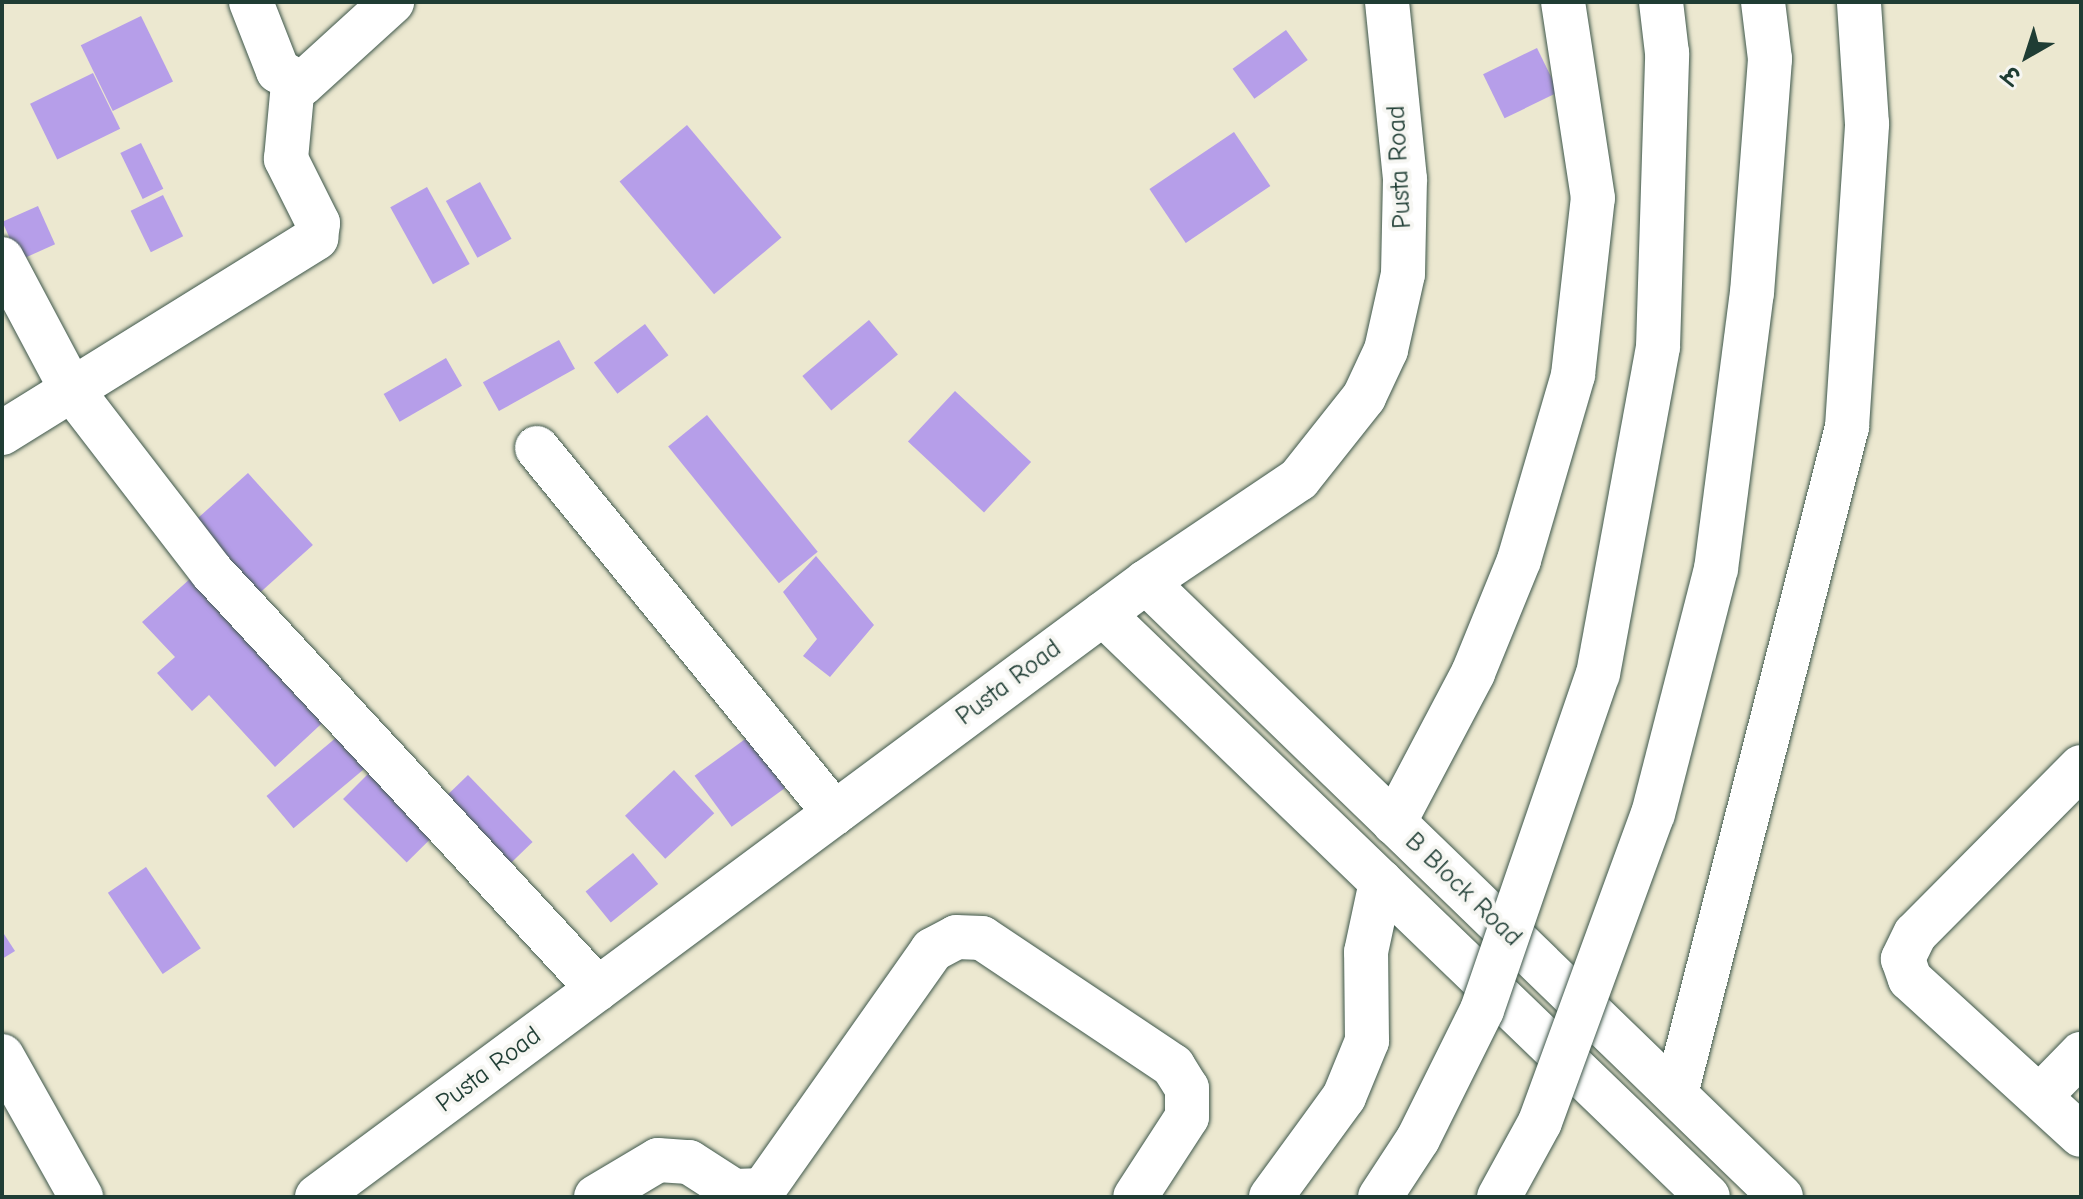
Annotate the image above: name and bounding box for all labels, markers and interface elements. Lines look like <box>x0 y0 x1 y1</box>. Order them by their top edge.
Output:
north arrow <box>1987 16 2067 96</box>
text: उ <box>1998 60 2026 89</box>
street label: Pusta Road <box>1381 104 1419 230</box>
street label: Pusta Road <box>950 633 1068 733</box>
street label: B Block Road <box>1398 827 1528 953</box>
street label: Pusta Road <box>430 1020 548 1120</box>

